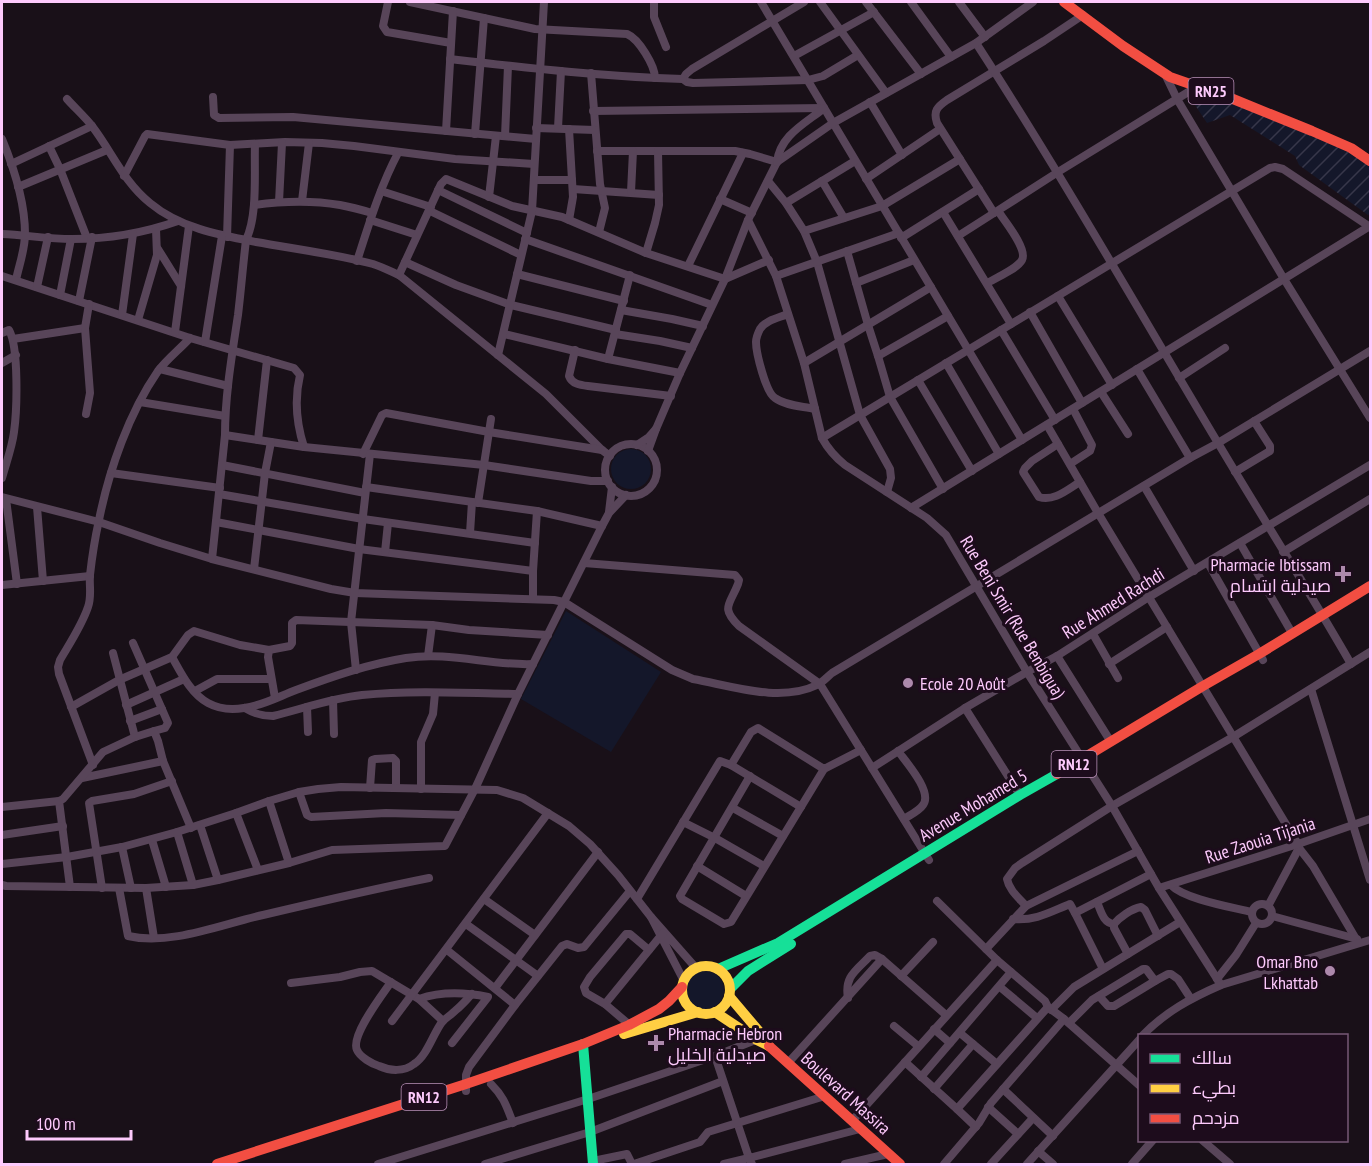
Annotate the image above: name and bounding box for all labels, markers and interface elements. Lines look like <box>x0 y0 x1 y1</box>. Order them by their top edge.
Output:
road number: RN25 <box>1188 78 1234 104</box>
street label: Rue Beni Smir (Rue Benbigua) <box>955 531 1071 703</box>
place label: Pharmacie Ibtissam صيدلية ابتسام <box>1210 553 1331 598</box>
street label: Rue Ahmed Rachdi <box>1058 562 1168 644</box>
marker: Pharmacie Ibtissam صيدلية ابتسام <box>1336 567 1350 581</box>
place label: Ecole 20 Août <box>920 672 1005 695</box>
marker: Ecole 20 Août <box>901 676 915 690</box>
road number: RN12 <box>1052 751 1096 777</box>
street label: Avenue Mohamed 5 <box>915 764 1031 846</box>
street label: Rue Zaouia Tijania <box>1202 811 1318 869</box>
place label: Omar Bno Lkhattab <box>1256 950 1318 994</box>
marker: Omar Bno Lkhattab <box>1323 964 1337 978</box>
place label: Pharmacie Hebron صيدلية الخليل <box>668 1022 782 1066</box>
legend <box>1138 1034 1348 1142</box>
marker: Pharmacie Hebron صيدلية الخليل <box>649 1036 663 1050</box>
text: سالك <box>1192 1046 1232 1069</box>
street label: Boulevard Massira <box>796 1047 896 1139</box>
text: بطيء <box>1192 1076 1236 1102</box>
road number: RN12 <box>402 1084 446 1110</box>
scale bar <box>27 1103 130 1141</box>
text: مزدحم <box>1192 1106 1240 1130</box>
text: 100 m <box>36 1112 76 1135</box>

